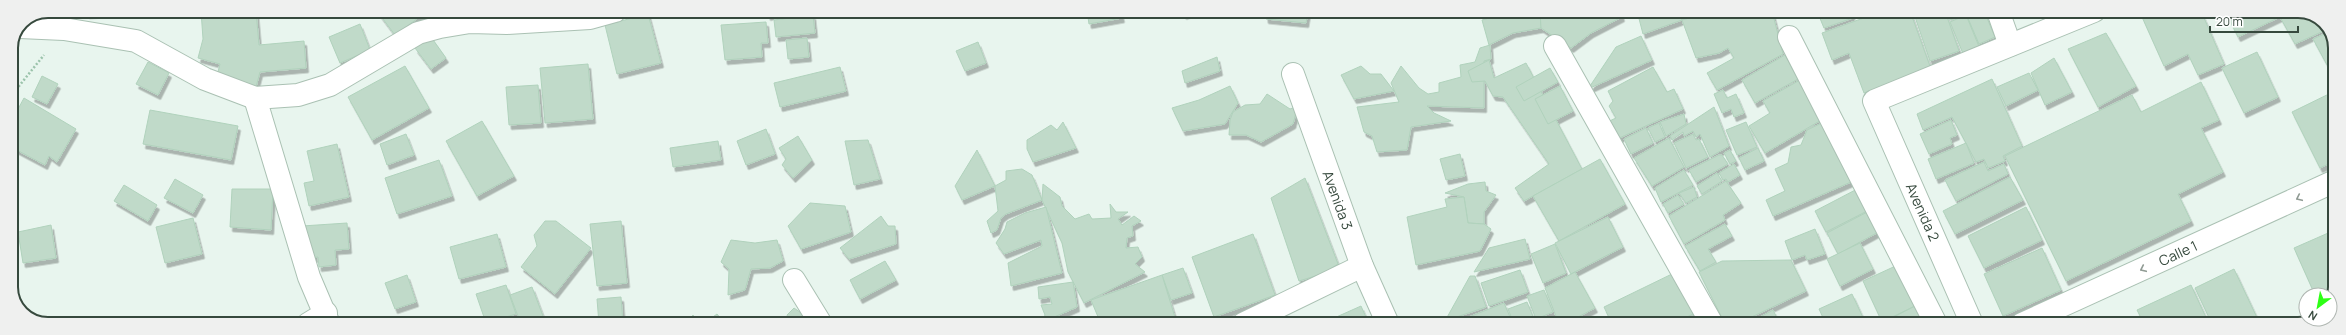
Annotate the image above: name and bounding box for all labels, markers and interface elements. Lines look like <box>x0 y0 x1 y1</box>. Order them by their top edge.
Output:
scale bar <box>2210 8 2298 34</box>
text: 20 m <box>2216 13 2243 30</box>
street label: Avenida 3 <box>1319 168 1357 232</box>
street label: Avenida 2 <box>1902 180 1944 244</box>
one-way arrow <box>2296 193 2303 201</box>
street label: Calle 1 <box>2156 236 2200 270</box>
one-way arrow <box>2139 264 2147 272</box>
north arrow <box>2298 287 2338 327</box>
text: N <box>2305 307 2320 324</box>

